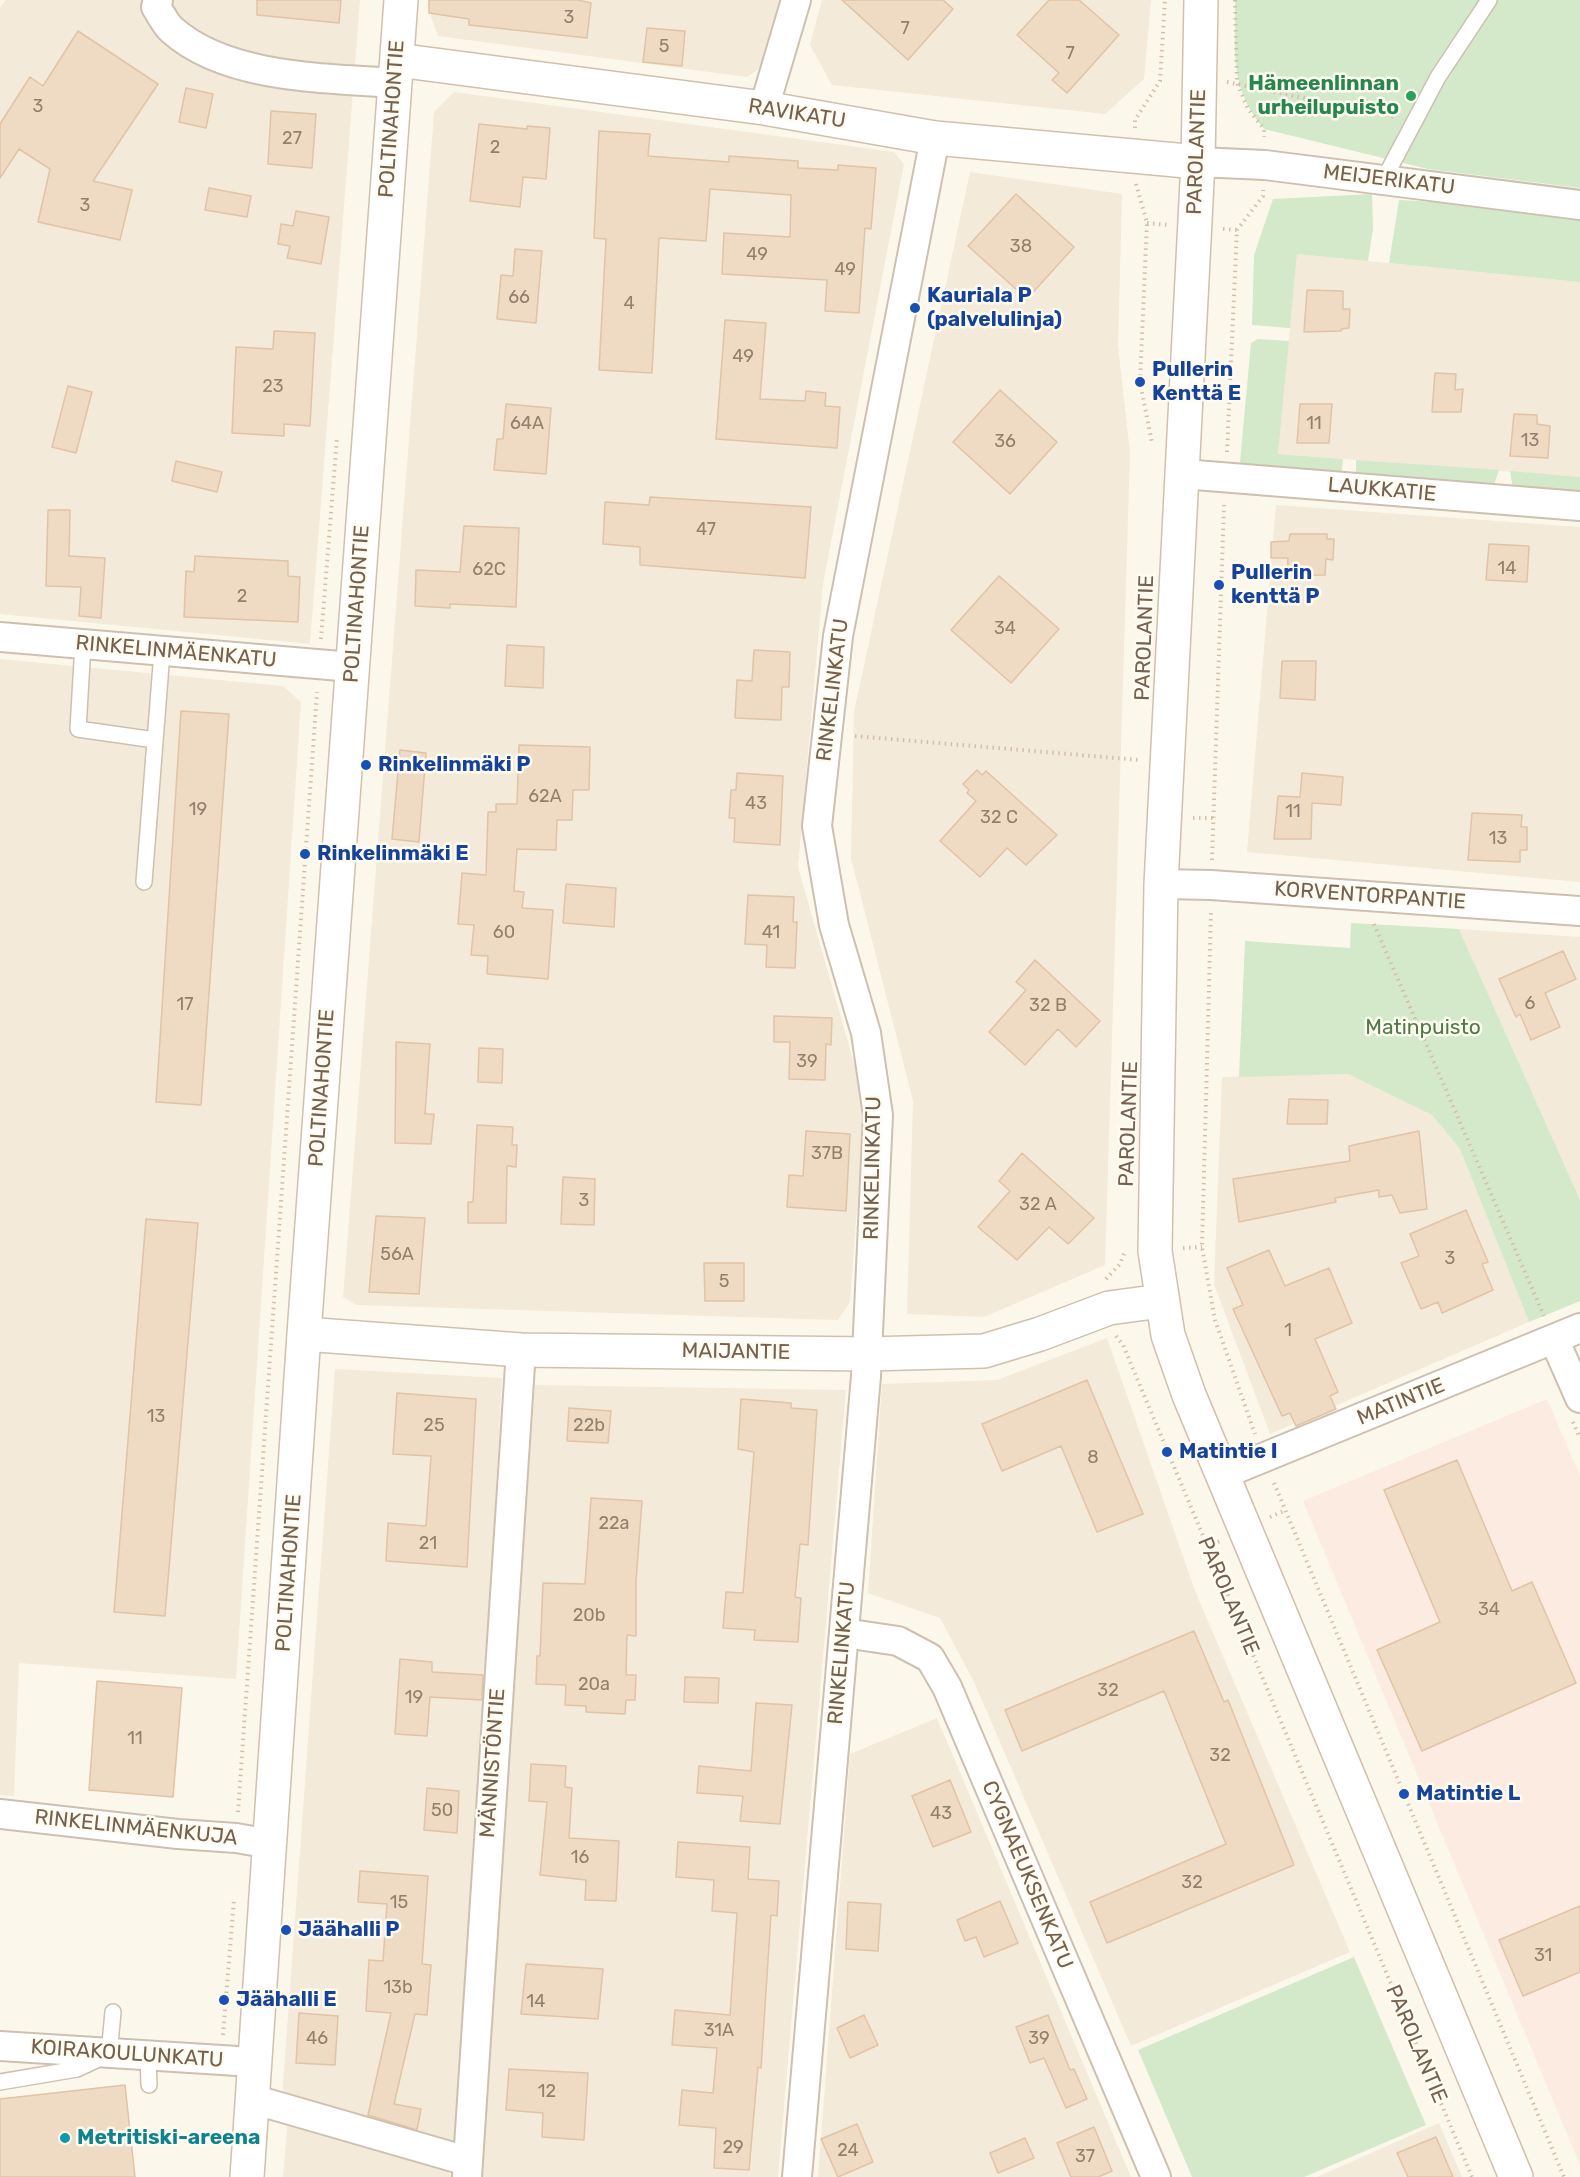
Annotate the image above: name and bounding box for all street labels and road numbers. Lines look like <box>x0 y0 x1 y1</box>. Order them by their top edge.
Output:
street label: POLTINAHONTIE <box>374 39 410 199</box>
street label: PAROLANTIE <box>1182 89 1212 215</box>
street label: RAVIKATU <box>746 94 848 134</box>
street label: MEIJERIKATU <box>1322 159 1456 201</box>
street label: LAUKKATIE <box>1327 473 1437 507</box>
street label: POLTINAHONTIE <box>339 524 375 684</box>
street label: PAROLANTIE <box>1130 575 1160 701</box>
street label: RINKELINKATU <box>812 617 854 763</box>
street label: RINKELINMÄENKATU <box>74 631 278 673</box>
street label: KORVENTORPANTIE <box>1273 877 1467 915</box>
street label: POLTINAHONTIE <box>304 1008 340 1168</box>
street label: PAROLANTIE <box>1114 1061 1144 1187</box>
street label: RINKELINKATU <box>859 1096 887 1240</box>
street label: MAIJANTIE <box>681 1338 791 1366</box>
street label: MATINTIE <box>1353 1373 1449 1431</box>
street label: POLTINAHONTIE <box>271 1493 307 1653</box>
street label: PAROLANTIE <box>1192 1533 1264 1659</box>
street label: RINKELINKATU <box>823 1580 861 1726</box>
street label: MÄNNISTÖNTIE <box>475 1687 511 1839</box>
street label: CYGNAEUKSENKATU <box>976 1777 1078 1973</box>
street label: RINKELINMÄENKUJA <box>33 1805 239 1851</box>
street label: PAROLANTIE <box>1380 1981 1452 2107</box>
street label: KOIRAKOULUNKATU <box>30 2035 224 2073</box>

